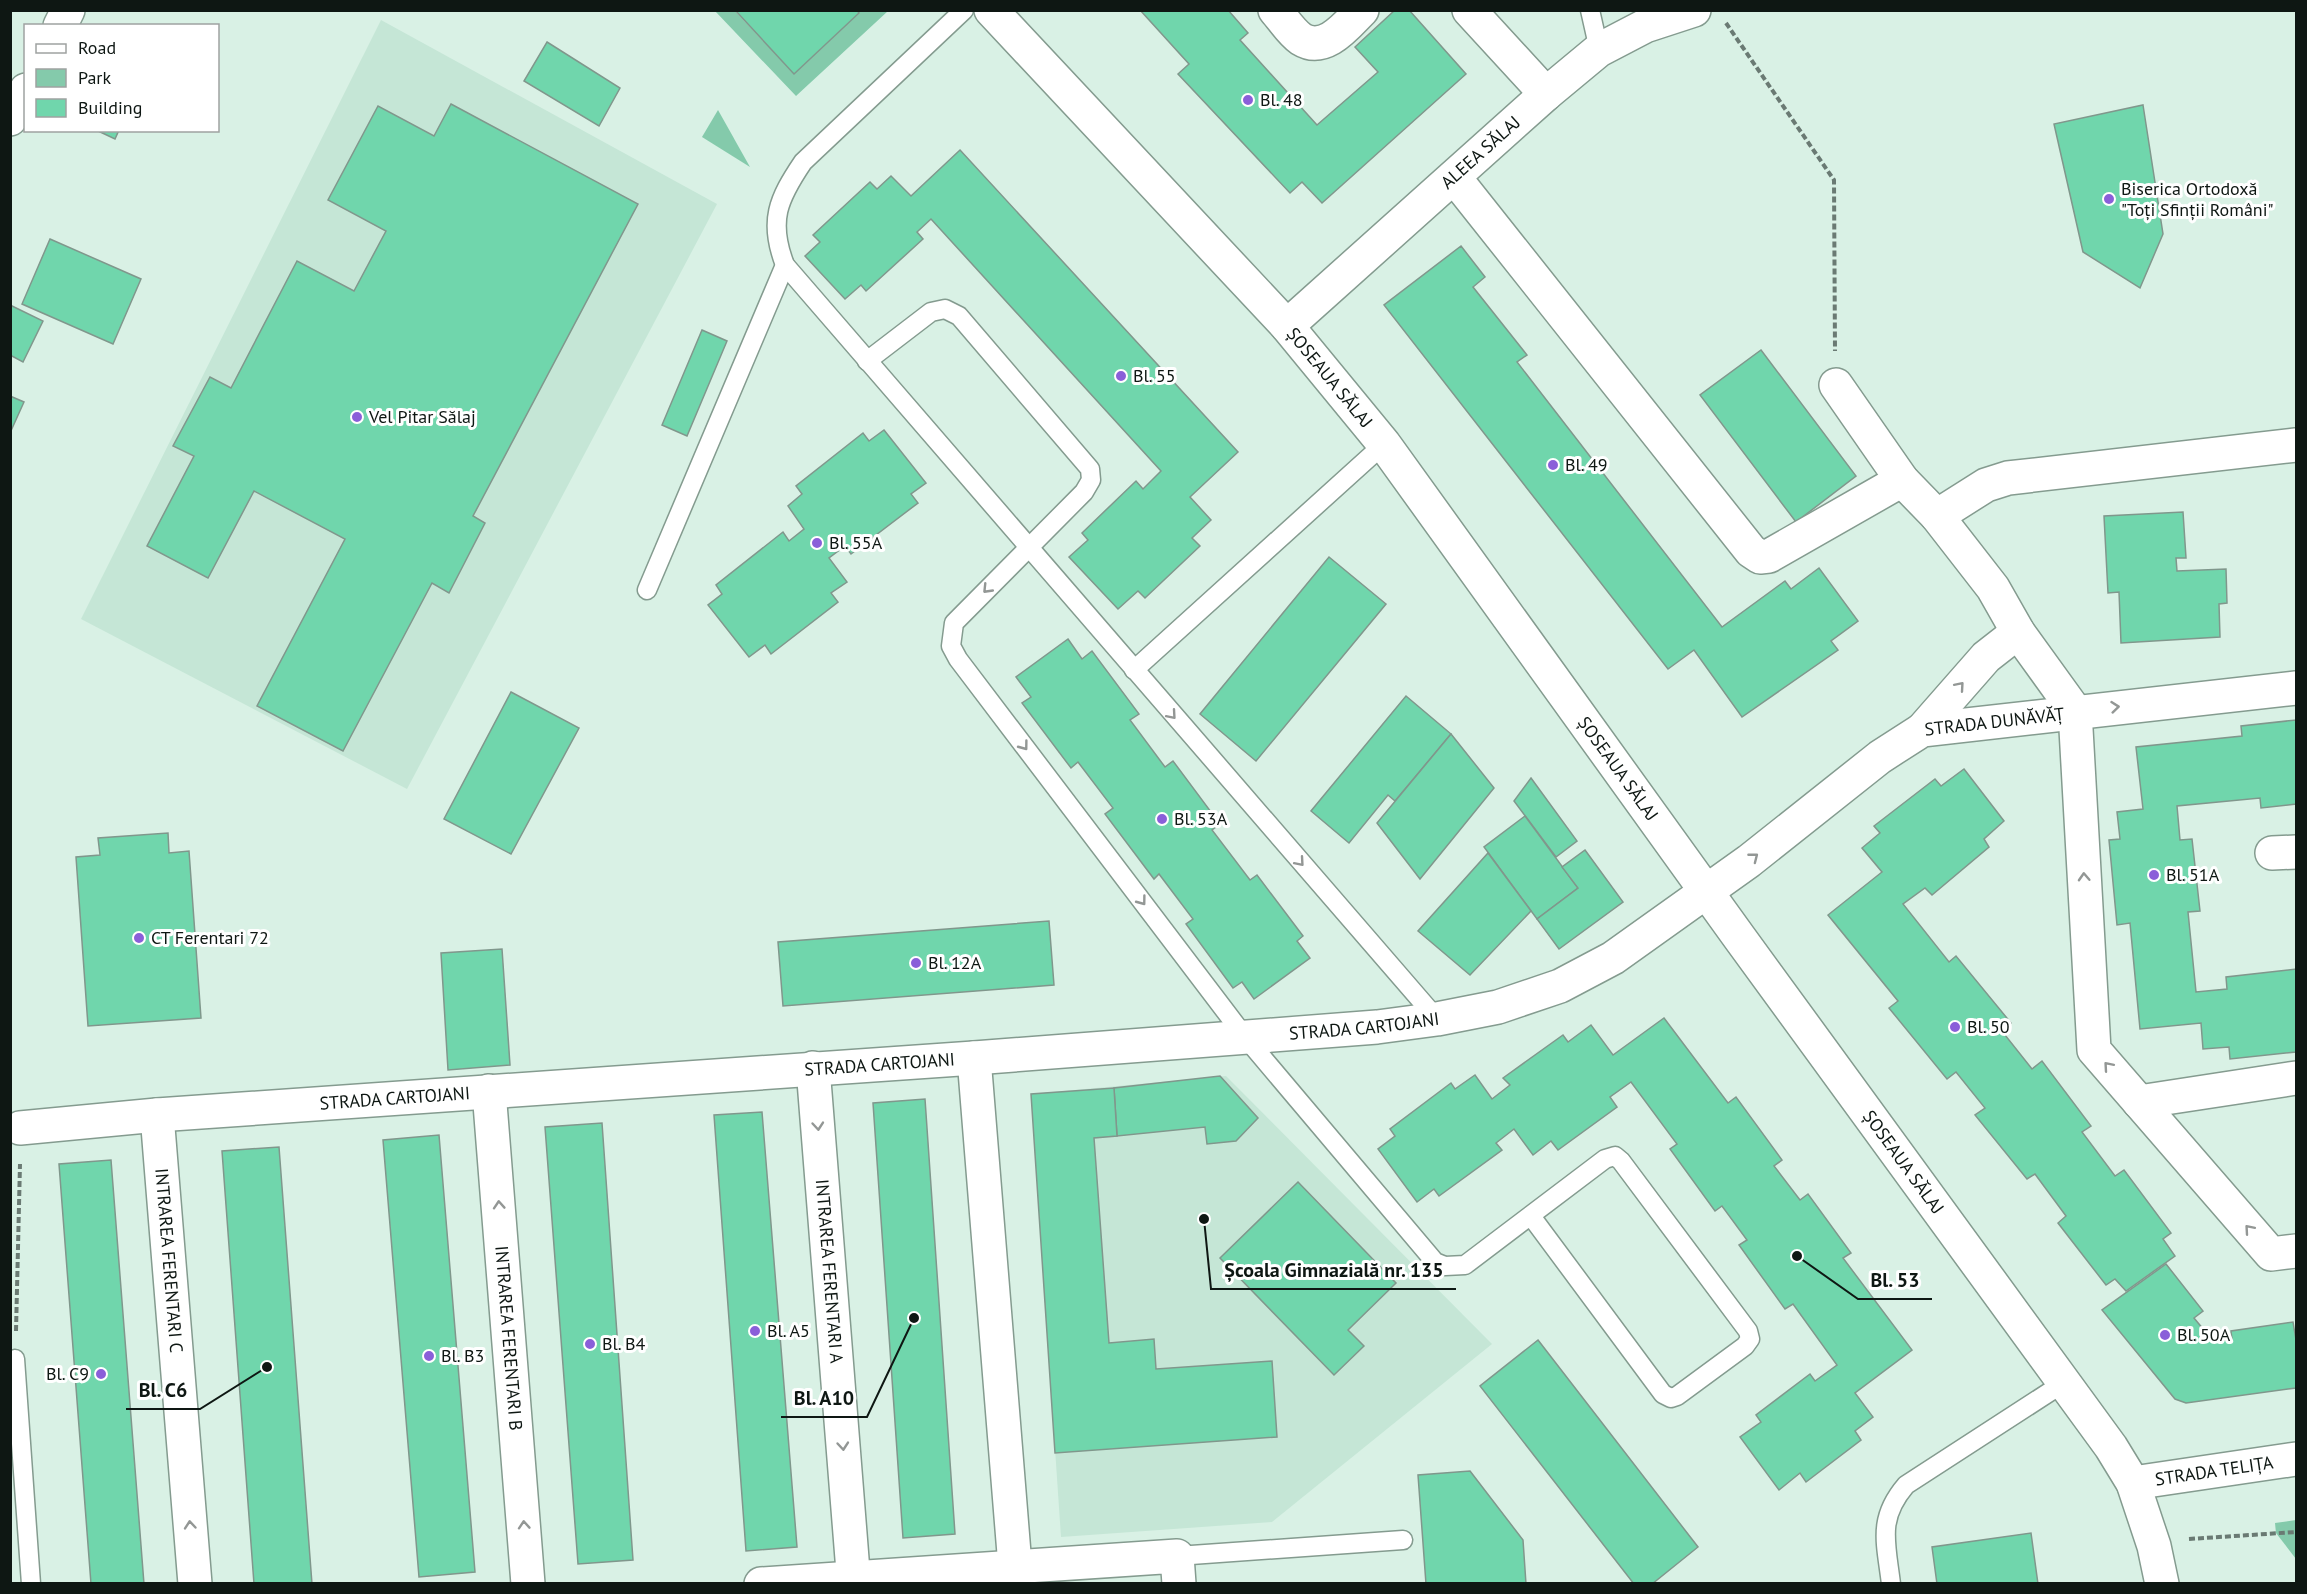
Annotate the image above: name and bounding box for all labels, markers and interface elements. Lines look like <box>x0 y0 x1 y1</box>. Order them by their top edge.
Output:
legend <box>24 24 219 132</box>
text: Road <box>78 36 116 59</box>
text: Park <box>78 66 111 89</box>
place label: Bl. 48 <box>1260 88 1303 111</box>
marker: Bl. 48 <box>1241 93 1255 107</box>
text: Building <box>78 96 142 119</box>
street label: ALEEA SĂLAJ <box>1436 111 1525 194</box>
place label: Biserica Ortodoxă "Toți Sfinții Români" <box>2121 177 2274 221</box>
marker: Biserica Ortodoxă "Toți Sfinții Români" <box>2102 192 2116 206</box>
street label: ȘOSEAUA SĂLAJ <box>1282 323 1378 432</box>
place label: Bl. 55 <box>1133 364 1176 387</box>
marker: Bl. 55 <box>1114 369 1128 383</box>
place label: Vel Pitar Sălaj <box>368 405 476 428</box>
marker: Vel Pitar Sălaj <box>350 410 364 424</box>
place label: Bl. 49 <box>1565 453 1608 476</box>
marker: Bl. 49 <box>1546 458 1560 472</box>
place label: Bl. 55A <box>829 531 883 554</box>
marker: Bl. 55A <box>810 536 824 550</box>
one-way arrow <box>983 582 994 592</box>
one-way arrow <box>1953 682 1964 693</box>
one-way arrow <box>2111 701 2120 714</box>
street label: STRADA DUNĂVĂȚ <box>1923 702 2065 741</box>
one-way arrow <box>1165 708 1176 719</box>
street label: ȘOSEAUA SĂLAJ <box>1573 712 1664 825</box>
one-way arrow <box>1017 739 1028 750</box>
place label: Bl. 53A <box>1174 807 1228 830</box>
marker: Bl. 53A <box>1155 812 1169 826</box>
one-way arrow <box>1748 853 1759 864</box>
one-way arrow <box>1293 855 1304 866</box>
place label: Bl. 51A <box>2166 863 2220 886</box>
marker: Bl. 51A <box>2147 868 2161 882</box>
one-way arrow <box>2078 872 2091 881</box>
one-way arrow <box>1135 895 1146 906</box>
place label: CT Ferentari 72 <box>151 926 269 949</box>
marker: CT Ferentari 72 <box>132 931 146 945</box>
place label: Bl. 12A <box>928 951 982 974</box>
marker: Bl. 12A <box>909 956 923 970</box>
street label: STRADA CARTOJANI <box>1288 1007 1441 1045</box>
place label: Bl. 50 <box>1967 1015 2010 1038</box>
marker: Bl. 50 <box>1948 1020 1962 1034</box>
street label: STRADA CARTOJANI <box>804 1047 956 1081</box>
one-way arrow <box>2104 1062 2115 1073</box>
street label: STRADA CARTOJANI <box>319 1081 471 1115</box>
street label: ȘOSEAUA SĂLAJ <box>1858 1105 1949 1218</box>
one-way arrow <box>811 1122 824 1131</box>
street label: INTRAREA FERENTARI C <box>150 1167 188 1354</box>
street label: INTRAREA FERENTARI A <box>811 1178 848 1365</box>
one-way arrow <box>493 1201 506 1210</box>
one-way arrow <box>2246 1225 2257 1236</box>
street label: INTRAREA FERENTARI B <box>490 1245 528 1431</box>
callout: Școala Gimnazială nr. 135 <box>1211 1251 1456 1289</box>
text: Școala Gimnazială nr. 135 <box>1224 1257 1444 1283</box>
callout: Bl. 53 <box>1858 1261 1932 1299</box>
text: Bl. 53 <box>1871 1267 1919 1293</box>
place label: Bl. A5 <box>767 1319 810 1342</box>
place label: Bl. 50A <box>2177 1323 2231 1346</box>
marker: Bl. A5 <box>748 1324 762 1338</box>
marker: Bl. 50A <box>2158 1328 2172 1342</box>
place label: Bl. B4 <box>602 1332 646 1355</box>
marker: Bl. B4 <box>583 1337 597 1351</box>
place label: Bl. B3 <box>441 1344 484 1367</box>
marker: Bl. B3 <box>422 1349 436 1363</box>
place label: Bl. C9 <box>46 1362 89 1385</box>
marker: Bl. C9 <box>94 1367 108 1381</box>
callout: Bl. C6 <box>126 1371 200 1409</box>
text: Bl. C6 <box>139 1377 187 1403</box>
callout: Bl. A10 <box>781 1379 867 1417</box>
text: Bl. A10 <box>794 1385 854 1411</box>
one-way arrow <box>836 1442 849 1451</box>
street label: STRADA TELIȚA <box>2153 1450 2275 1491</box>
one-way arrow <box>184 1521 197 1530</box>
one-way arrow <box>518 1521 531 1530</box>

